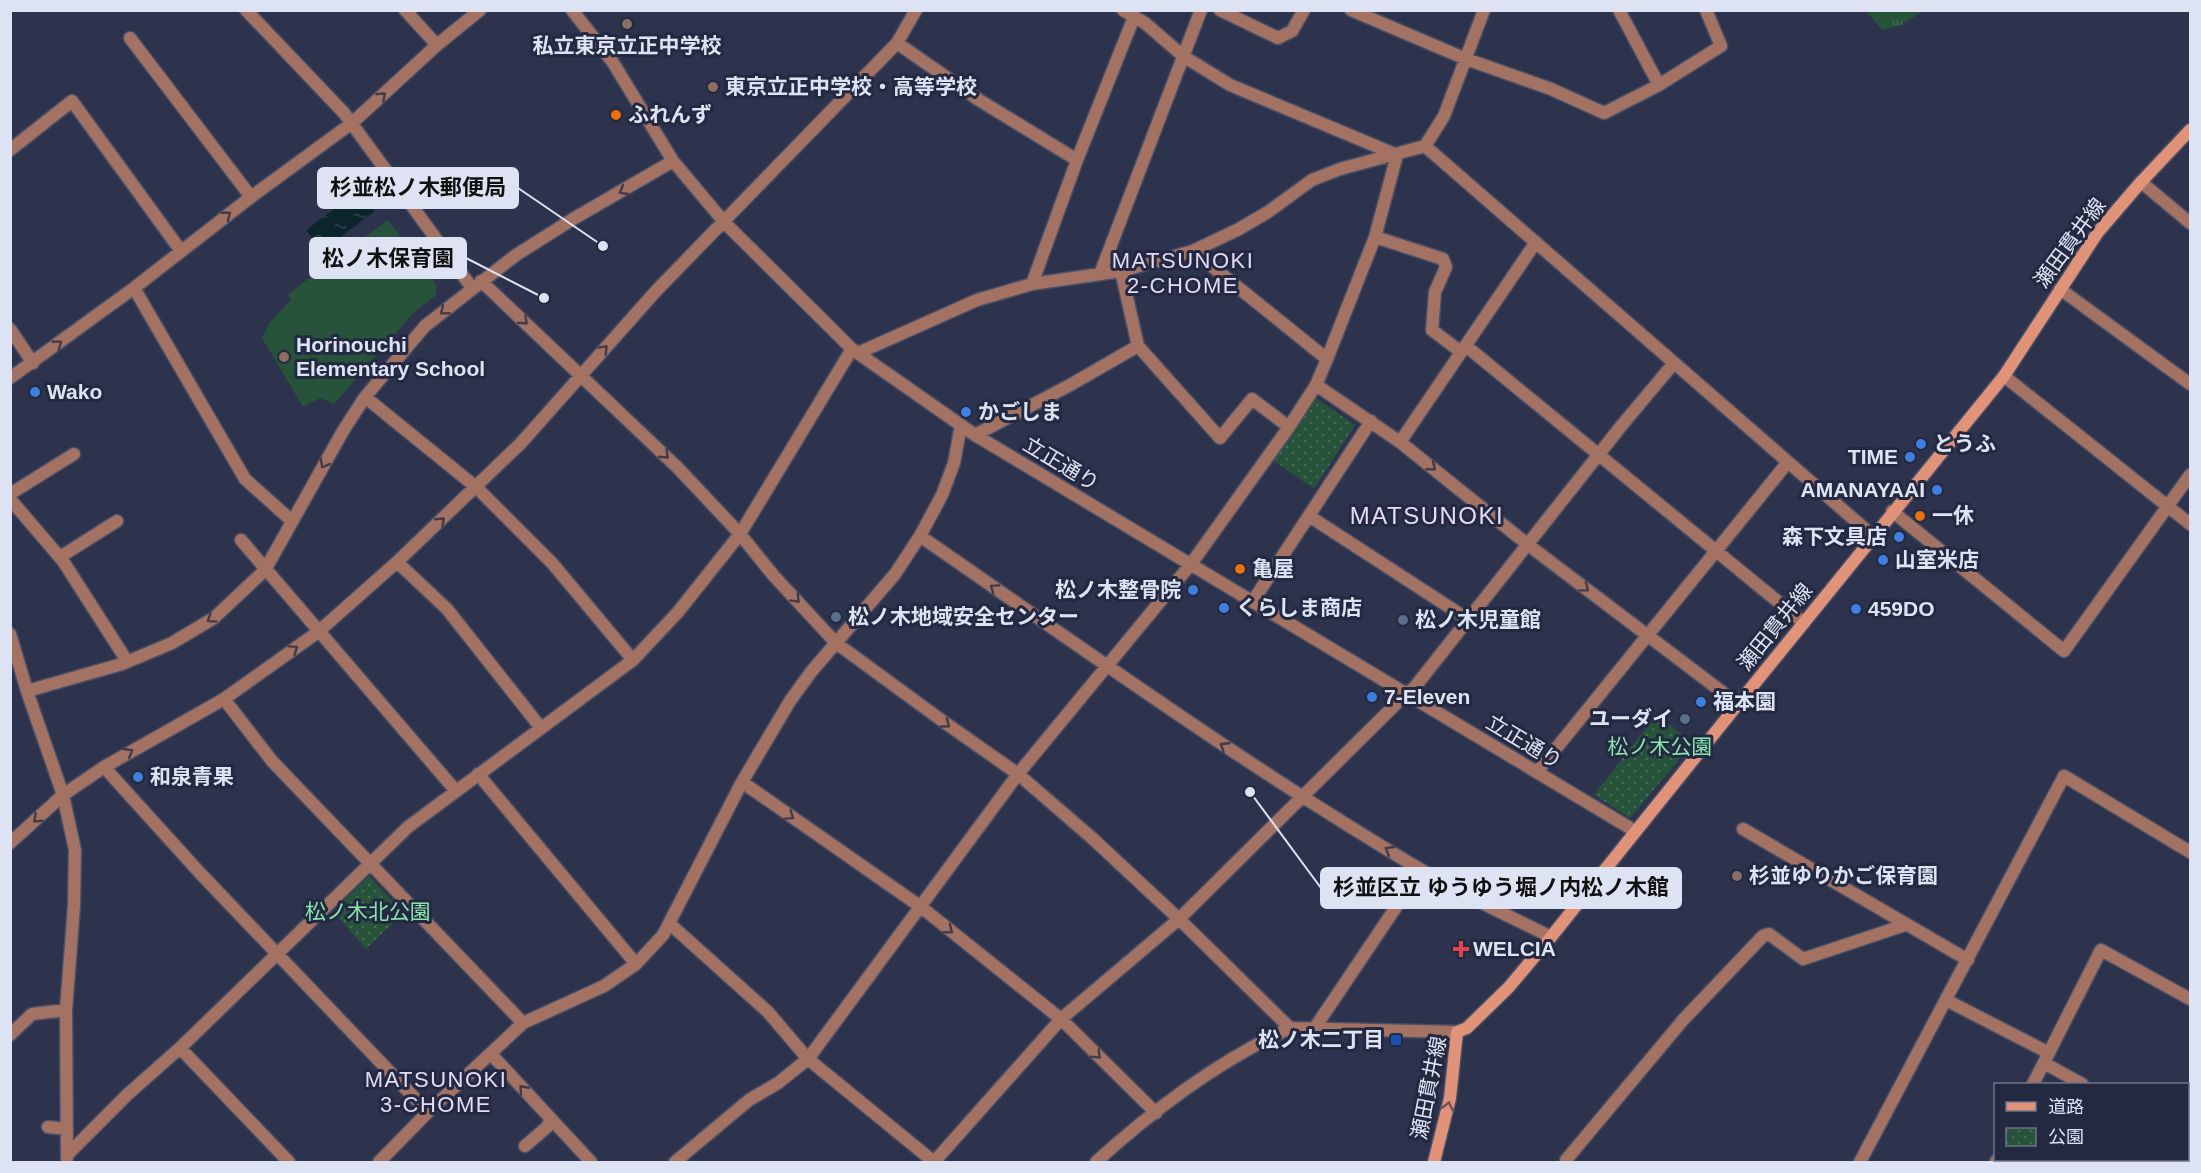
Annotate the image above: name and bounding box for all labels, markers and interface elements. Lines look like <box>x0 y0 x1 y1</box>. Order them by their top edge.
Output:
marker: 私立東京立正中学校 <box>620 17 634 31</box>
place label: 私立東京立正中学校 <box>533 34 722 57</box>
place label: 東京立正中学校・高等学校 <box>725 75 977 98</box>
marker: 東京立正中学校・高等学校 <box>706 80 720 94</box>
one-way arrow <box>375 92 385 103</box>
place label: ふれんず <box>628 103 712 126</box>
marker: ふれんず <box>609 108 623 122</box>
callout: 杉並松ノ木郵便局 <box>318 168 518 208</box>
text: 杉並松ノ木郵便局 <box>330 175 506 200</box>
one-way arrow <box>619 183 629 195</box>
street label: 瀬田貫井線 <box>2029 193 2110 292</box>
one-way arrow <box>221 211 232 222</box>
callout: 松ノ木保育園 <box>310 238 466 278</box>
text: 松ノ木保育園 <box>322 246 454 271</box>
district label: MATSUNOKI 2-CHOME <box>1112 248 1254 298</box>
one-way arrow <box>439 303 450 314</box>
one-way arrow <box>517 313 528 324</box>
place label: Horinouchi Elementary School <box>296 333 485 380</box>
one-way arrow <box>52 340 63 351</box>
one-way arrow <box>597 345 608 355</box>
marker: Horinouchi Elementary School <box>277 350 291 364</box>
place label: Wako <box>47 380 102 403</box>
marker: Wako <box>28 385 42 399</box>
place label: かごしま <box>978 400 1062 423</box>
marker: かごしま <box>959 405 973 419</box>
street label: 立正通り <box>1019 432 1103 495</box>
place label: とうふ <box>1933 432 1996 455</box>
marker: とうふ <box>1914 437 1928 451</box>
place label: TIME <box>1848 445 1898 468</box>
one-way arrow <box>658 448 669 459</box>
marker: TIME <box>1903 450 1917 464</box>
one-way arrow <box>320 457 332 468</box>
one-way arrow <box>1425 460 1436 471</box>
place label: AMANAYAAI <box>1801 478 1925 501</box>
marker: AMANAYAAI <box>1930 483 1944 497</box>
district label: MATSUNOKI <box>1350 502 1504 529</box>
place label: 一休 <box>1932 504 1974 527</box>
marker: 一休 <box>1913 509 1927 523</box>
one-way arrow <box>434 517 445 528</box>
place label: 森下文具店 <box>1782 525 1887 548</box>
marker: 森下文具店 <box>1892 530 1906 544</box>
place label: 山室米店 <box>1895 548 1979 571</box>
marker: 山室米店 <box>1876 553 1890 567</box>
place label: 亀屋 <box>1252 557 1294 580</box>
marker: 亀屋 <box>1233 562 1247 576</box>
place label: 松ノ木整骨院 <box>1055 578 1181 601</box>
street label: 瀬田貫井線 <box>1733 579 1817 675</box>
one-way arrow <box>1578 581 1589 592</box>
marker: 松ノ木整骨院 <box>1186 583 1200 597</box>
one-way arrow <box>990 584 1001 595</box>
one-way arrow <box>789 593 800 603</box>
place label: くらしま商店 <box>1236 596 1362 619</box>
place label: 459DO <box>1868 597 1935 620</box>
marker: くらしま商店 <box>1217 601 1231 615</box>
marker: 459DO <box>1849 602 1863 616</box>
place label: 松ノ木地域安全センター <box>848 605 1079 628</box>
place label: 松ノ木児童館 <box>1415 608 1541 631</box>
marker: 松ノ木地域安全センター <box>829 610 843 624</box>
one-way arrow <box>207 612 218 623</box>
marker: 松ノ木児童館 <box>1396 613 1410 627</box>
one-way arrow <box>288 645 299 656</box>
place label: 7-Eleven <box>1384 685 1470 708</box>
marker: 7-Eleven <box>1365 690 1379 704</box>
place label: 福本園 <box>1713 690 1776 713</box>
marker: 福本園 <box>1694 695 1708 709</box>
place label: ユーダイ <box>1589 707 1673 730</box>
street label: 立正通り <box>1482 710 1566 773</box>
marker: ユーダイ <box>1678 712 1692 726</box>
one-way arrow <box>939 717 950 728</box>
park label: 松ノ木公園 <box>1608 735 1713 758</box>
one-way arrow <box>1220 742 1230 754</box>
one-way arrow <box>123 748 133 759</box>
place label: 和泉青果 <box>150 765 234 788</box>
marker: 和泉青果 <box>131 770 145 784</box>
one-way arrow <box>784 809 795 820</box>
one-way arrow <box>33 812 43 823</box>
one-way arrow <box>1385 846 1395 858</box>
place label: 杉並ゆりかご保育園 <box>1749 864 1938 887</box>
callout: 杉並区立 ゆうゆう堀ノ内松ノ木館 <box>1321 868 1681 908</box>
marker: 杉並ゆりかご保育園 <box>1730 869 1744 883</box>
text: 杉並区立 ゆうゆう堀ノ内松ノ木館 <box>1333 875 1669 900</box>
park label: 松ノ木北公園 <box>305 900 431 923</box>
one-way arrow <box>942 922 953 933</box>
place label: WELCIA <box>1473 937 1556 960</box>
marker: WELCIA <box>1454 942 1468 956</box>
place label: 松ノ木二丁目 <box>1258 1028 1384 1051</box>
marker: 松ノ木二丁目 <box>1389 1033 1403 1047</box>
street label: 瀬田貫井線 <box>1407 1034 1450 1142</box>
one-way arrow <box>1090 1048 1101 1059</box>
district label: MATSUNOKI 3-CHOME <box>365 1067 507 1117</box>
legend <box>1994 1083 2189 1161</box>
one-way arrow <box>519 1085 530 1095</box>
text: 道路 <box>2048 1097 2084 1117</box>
one-way arrow <box>1440 1101 1453 1111</box>
text: 公園 <box>2048 1127 2084 1147</box>

